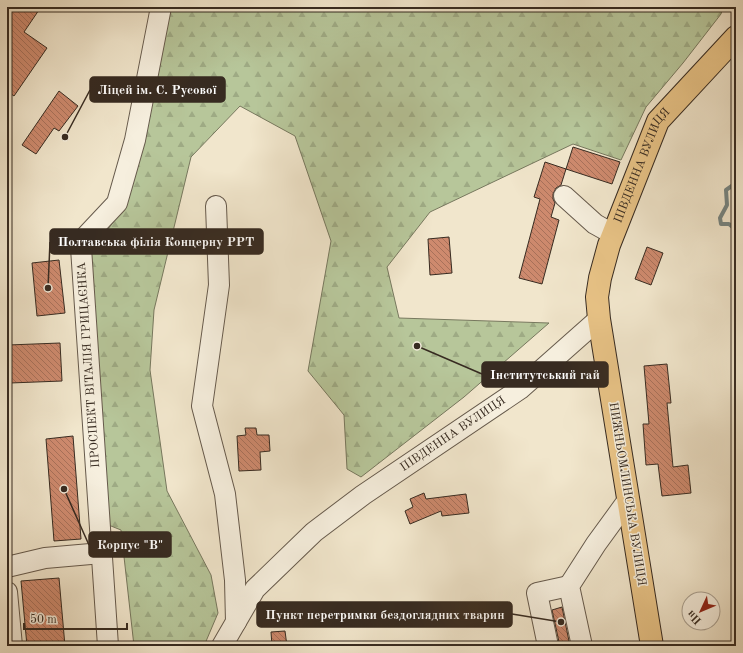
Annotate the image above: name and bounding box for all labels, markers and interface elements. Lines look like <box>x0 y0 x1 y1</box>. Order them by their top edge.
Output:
callout: Ліцей ім. С. Русової <box>90 77 225 102</box>
text: Ліцей ім. С. Русової <box>97 84 217 97</box>
street label: ПІВДЕННА ВУЛИЦЯ <box>612 106 673 225</box>
callout: Полтавська філія Концерну РРТ <box>50 229 263 254</box>
text: Полтавська філія Концерну РРТ <box>58 236 254 249</box>
street label: ПРОСПЕКТ ВІТАЛІЯ ГРИЦАЄНКА <box>76 262 102 468</box>
callout: Інститутський гай <box>482 362 608 387</box>
text: Інститутський гай <box>490 369 600 382</box>
street label: ПІВДЕННА ВУЛИЦЯ <box>398 394 508 474</box>
street label: НИЖНЬОМЛИНСЬКА ВУЛИЦЯ <box>607 401 647 587</box>
callout: Корпус "В" <box>89 532 171 557</box>
text: Корпус "В" <box>97 539 163 552</box>
north arrow <box>681 591 721 631</box>
callout: Пункт перетримки бездоглядних тварин <box>257 602 512 627</box>
scale bar <box>24 605 127 631</box>
text: Пн <box>686 608 704 626</box>
text: Пункт перетримки бездоглядних тварин <box>265 609 505 622</box>
text: 50 m <box>30 613 57 626</box>

